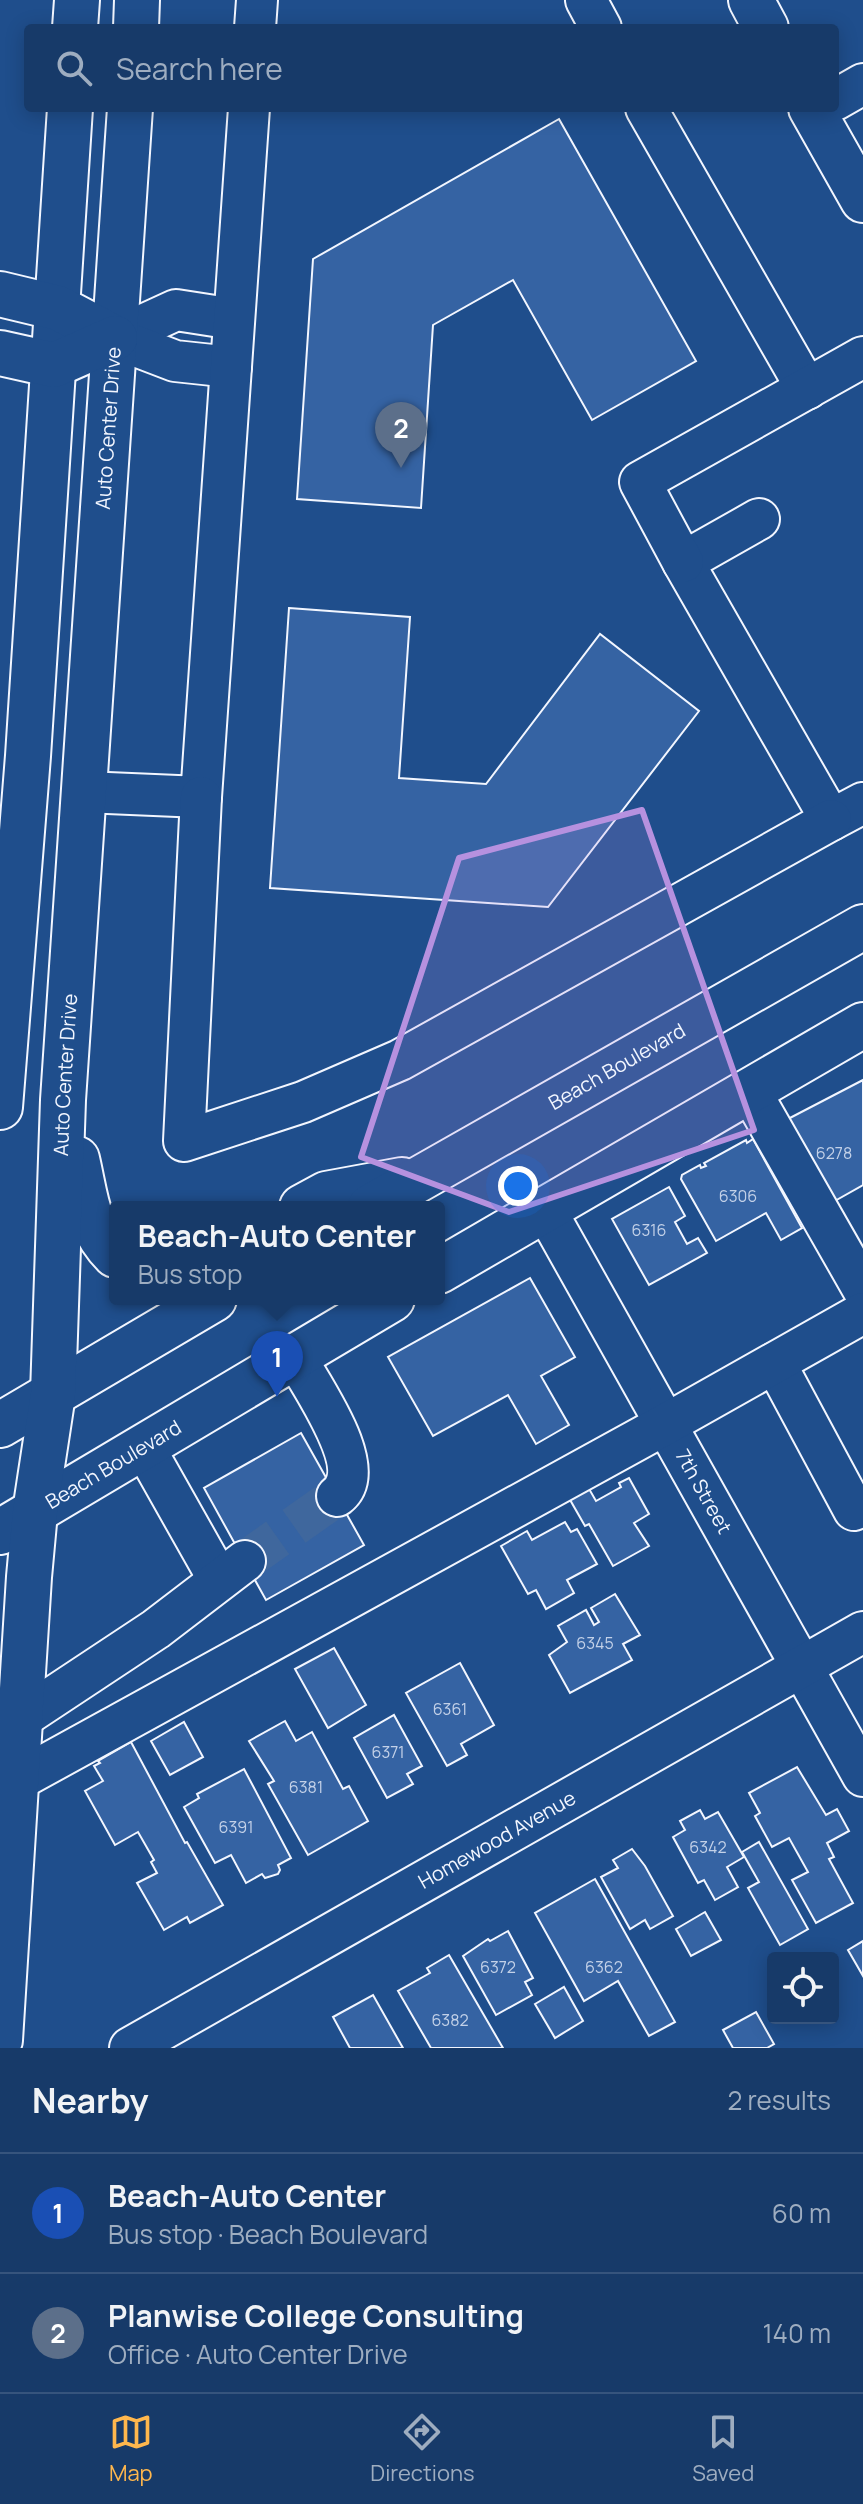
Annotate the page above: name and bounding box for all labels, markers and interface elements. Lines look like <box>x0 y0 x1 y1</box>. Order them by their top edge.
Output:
search box <box>24 24 839 112</box>
icon: search <box>52 46 96 90</box>
text: Search here <box>116 48 283 89</box>
street label: Auto Center Drive <box>89 346 127 510</box>
pin: 2 <box>375 402 427 468</box>
street label: Auto Center Drive <box>47 993 83 1157</box>
street label: Beach Boulevard <box>543 1017 690 1116</box>
house number: 6278 <box>816 1142 852 1164</box>
your location <box>498 1166 538 1206</box>
house number: 6306 <box>719 1185 757 1207</box>
popup <box>109 1201 445 1305</box>
text: Beach-Auto Center <box>138 1215 416 1256</box>
house number: 6316 <box>632 1219 666 1241</box>
text: Bus stop <box>138 1256 242 1292</box>
pin: 1 <box>251 1331 303 1397</box>
street label: Beach Boulevard <box>40 1413 186 1515</box>
street label: 7th Street <box>669 1444 738 1538</box>
house number: 6345 <box>576 1632 614 1654</box>
house number: 6361 <box>433 1698 467 1720</box>
house number: 6371 <box>371 1741 405 1763</box>
house number: 6381 <box>289 1776 323 1798</box>
street label: Homewood Avenue <box>413 1784 580 1895</box>
house number: 6391 <box>219 1816 253 1838</box>
house number: 6342 <box>689 1836 727 1858</box>
map controls <box>767 1952 839 2024</box>
button: locate <box>767 1952 839 2024</box>
house number: 6372 <box>480 1956 516 1978</box>
house number: 6362 <box>585 1956 623 1978</box>
house number: 6382 <box>431 2009 469 2031</box>
text: Nearby <box>32 2077 148 2123</box>
text: 2 results <box>727 2082 831 2118</box>
text: Beach-Auto Center <box>108 2175 386 2216</box>
text: 1 <box>52 2195 64 2231</box>
text: 60 m <box>772 2195 831 2231</box>
text: Bus stop · Beach Boulevard <box>108 2216 428 2252</box>
text: Planwise College Consulting <box>108 2295 524 2336</box>
text: 2 <box>50 2315 66 2351</box>
text: 140 m <box>762 2315 831 2351</box>
text: Office · Auto Center Drive <box>108 2336 408 2372</box>
tab: Map <box>109 2410 153 2488</box>
tab: Directions <box>370 2410 475 2488</box>
tab: Saved <box>692 2410 754 2488</box>

